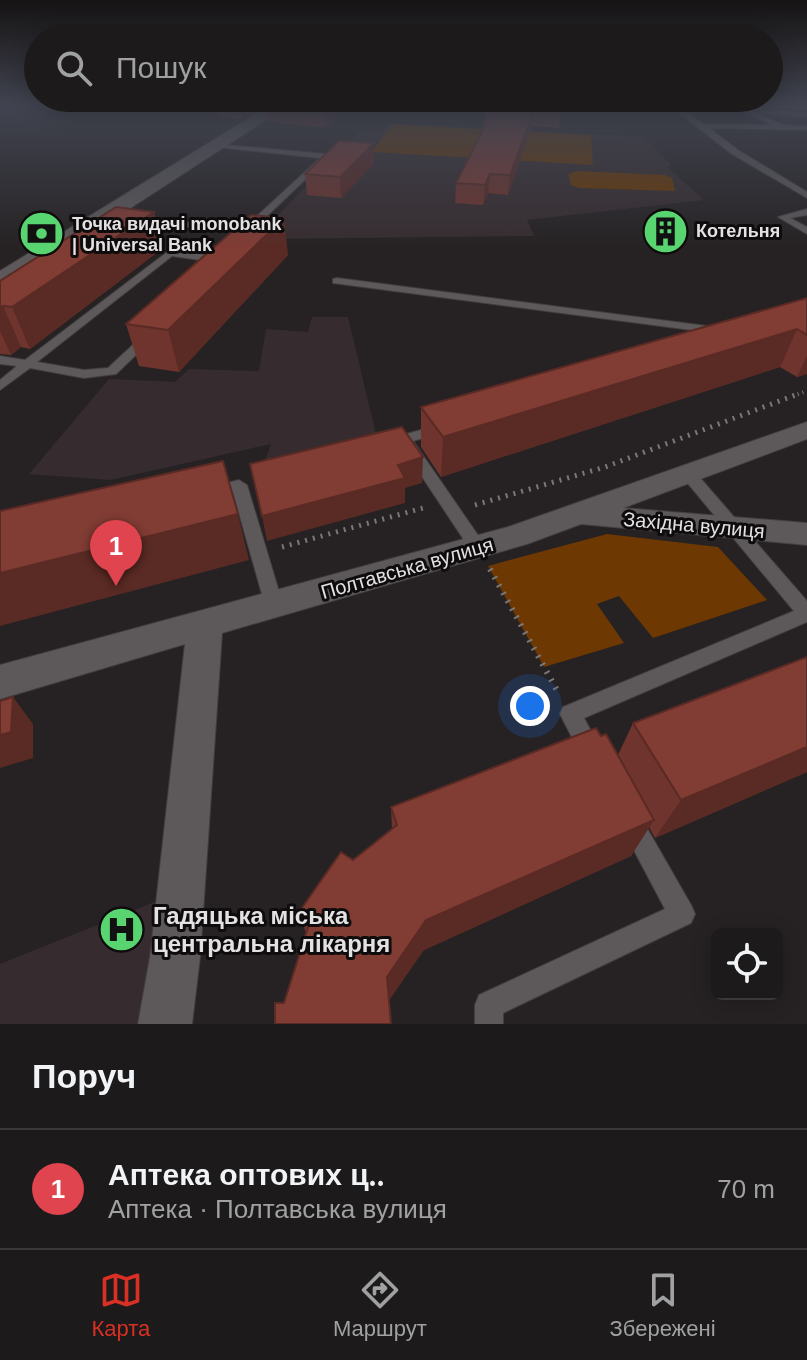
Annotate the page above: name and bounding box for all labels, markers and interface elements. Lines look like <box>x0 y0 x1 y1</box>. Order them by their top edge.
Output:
search box <box>24 24 783 112</box>
icon: search <box>52 46 96 90</box>
text: Пошук <box>116 51 206 84</box>
building icon: Котельня <box>641 207 689 255</box>
bank icon: Точка видачі monobank | Universal Bank <box>17 210 65 258</box>
place label: Точка видачі monobank | Universal Bank <box>72 214 282 255</box>
place label: Котельня <box>696 221 780 241</box>
street label: Західна вулиця <box>622 508 766 542</box>
pin: 1 <box>90 520 142 586</box>
street label: Полтавська вулиця <box>318 533 496 603</box>
your location <box>510 686 550 726</box>
place label: Гадяцька міська центральна лікарня <box>153 902 390 957</box>
hospital icon: Гадяцька міська центральна лікарня <box>98 906 146 954</box>
map controls <box>711 928 783 1000</box>
button: locate <box>711 928 783 1000</box>
text: Поруч <box>32 1057 136 1095</box>
text: Аптека оптових ц‥ <box>108 1158 385 1191</box>
text: 1 <box>51 1174 65 1204</box>
text: 70 m <box>717 1174 775 1204</box>
text: Аптека · Полтавська вулиця <box>108 1194 447 1224</box>
tab: Карта <box>91 1268 150 1342</box>
tab: Маршрут <box>333 1268 427 1342</box>
tab: Збережені <box>610 1268 716 1342</box>

